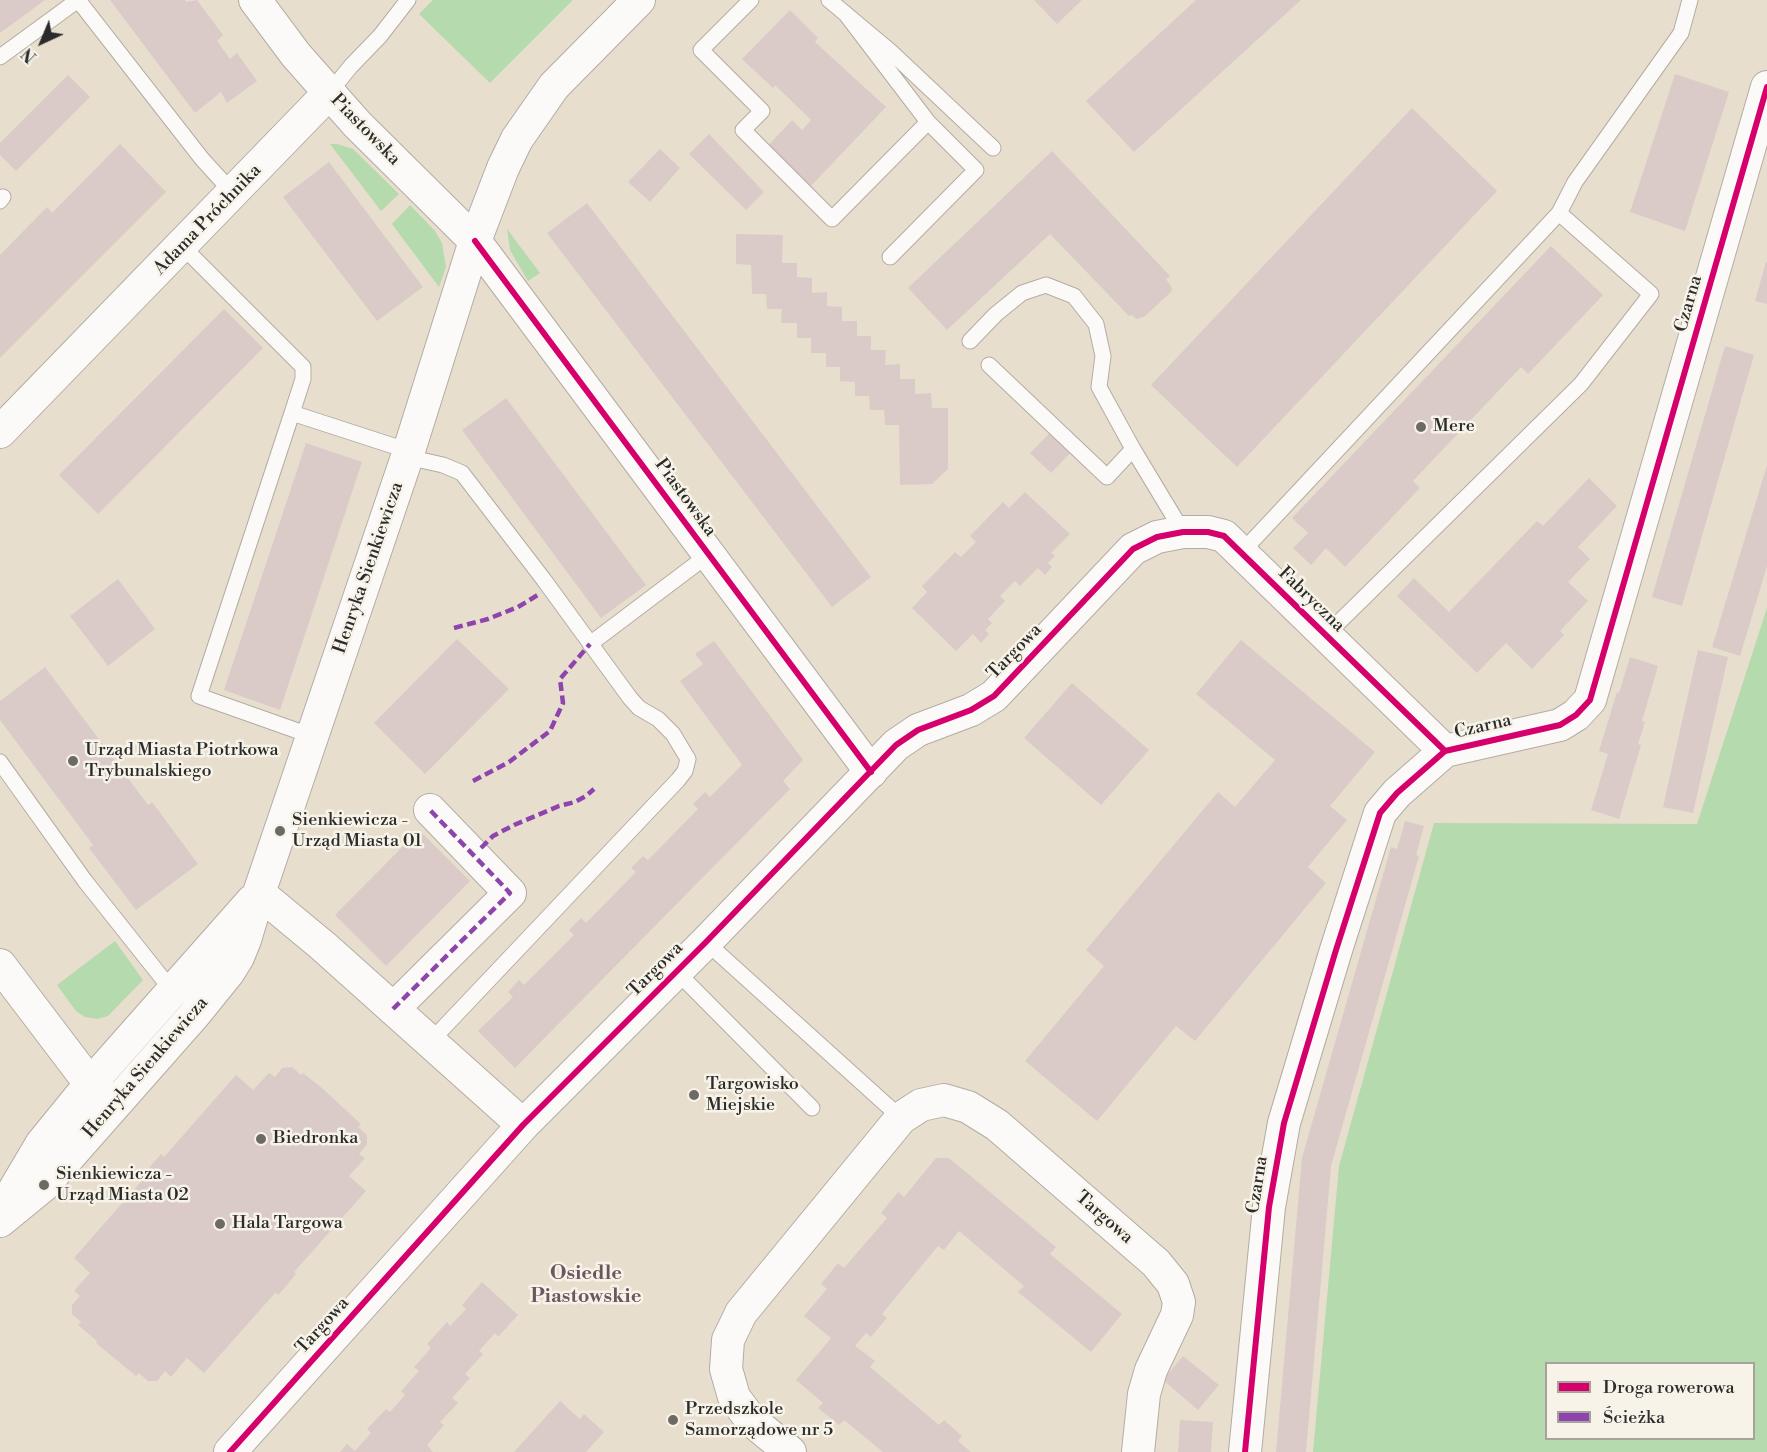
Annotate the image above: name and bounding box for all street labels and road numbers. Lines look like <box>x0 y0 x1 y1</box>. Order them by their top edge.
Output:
street label: Piastowska <box>326 90 404 170</box>
street label: Adama Próchnika <box>150 160 266 280</box>
street label: Czarna <box>1671 273 1707 335</box>
street label: Piastowska <box>650 455 720 541</box>
street label: Henryka Sienkiewicza <box>330 479 408 657</box>
street label: Fabryczna <box>1273 563 1349 637</box>
street label: Targowa <box>983 620 1047 684</box>
street label: Czarna <box>1452 710 1514 744</box>
street label: Targowa <box>624 938 688 1002</box>
street label: Henryka Sienkiewicza <box>79 993 213 1143</box>
street label: Czarna <box>1243 1155 1273 1215</box>
street label: Targowa <box>1071 1187 1137 1249</box>
street label: Targowa <box>292 1293 354 1359</box>

